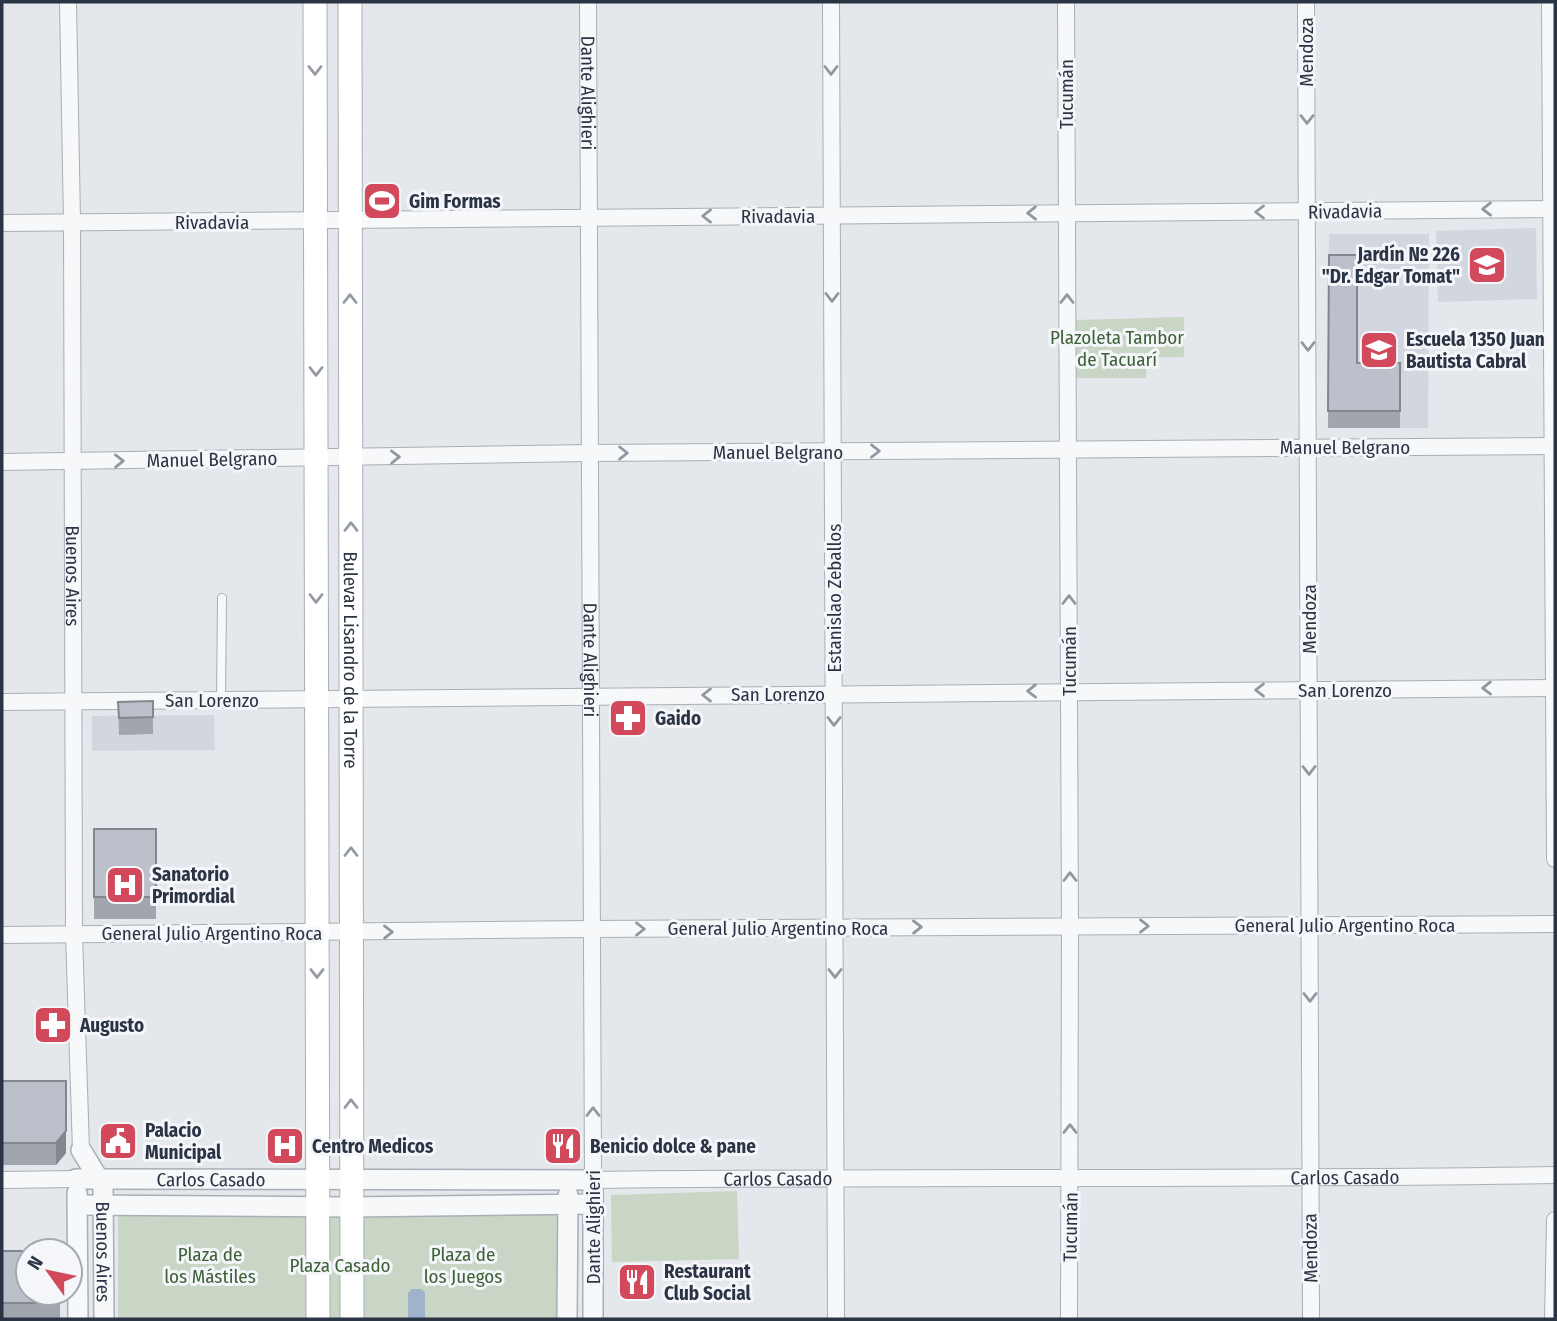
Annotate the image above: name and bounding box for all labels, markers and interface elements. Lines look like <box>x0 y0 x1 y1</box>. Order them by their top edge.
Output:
street label: Mendoza <box>1295 17 1318 87</box>
street label: Dante Alighieri <box>576 36 600 150</box>
street label: Tucumán <box>1055 59 1078 129</box>
one-way arrow <box>307 65 323 76</box>
one-way arrow <box>823 65 839 76</box>
one-way arrow <box>1299 114 1315 125</box>
sports icon: Gim Formas <box>361 180 403 222</box>
place label: Gim Formas <box>409 190 501 213</box>
street label: Rivadavia <box>1308 199 1382 224</box>
one-way arrow <box>1481 202 1492 217</box>
one-way arrow <box>1254 204 1265 219</box>
street label: Rivadavia <box>741 205 815 228</box>
one-way arrow <box>1026 206 1037 221</box>
one-way arrow <box>701 208 711 224</box>
street label: Rivadavia <box>175 211 249 234</box>
place label: Jardín Nº 226 "Dr. Edgar Tomat" <box>1322 243 1460 288</box>
school or university icon: Jardín Nº 226 "Dr. Edgar Tomat" <box>1466 244 1508 286</box>
one-way arrow <box>342 293 358 304</box>
one-way arrow <box>824 293 840 303</box>
one-way arrow <box>1059 293 1075 304</box>
park label: Plazoleta Tambor de Tacuarí <box>1050 326 1184 371</box>
place label: Escuela 1350 Juan Bautista Cabral <box>1406 328 1545 373</box>
school or university icon: Escuela 1350 Juan Bautista Cabral <box>1358 329 1400 371</box>
one-way arrow <box>1300 341 1315 352</box>
one-way arrow <box>308 366 324 377</box>
street label: Manuel Belgrano <box>1280 436 1410 459</box>
street label: Manuel Belgrano <box>713 441 843 464</box>
one-way arrow <box>870 443 881 459</box>
one-way arrow <box>618 445 629 461</box>
street label: Manuel Belgrano <box>146 447 278 472</box>
one-way arrow <box>390 449 401 464</box>
one-way arrow <box>114 453 125 469</box>
one-way arrow <box>343 521 359 531</box>
street label: Estanislao Zeballos <box>823 524 846 672</box>
street label: Buenos Aires <box>61 526 84 626</box>
street label: Bulevar Lisandro de la Torre <box>339 551 362 769</box>
street label: Mendoza <box>1298 584 1321 654</box>
one-way arrow <box>308 594 324 604</box>
one-way arrow <box>1061 594 1077 605</box>
street label: Dante Alighieri <box>579 603 602 717</box>
street label: Tucumán <box>1058 626 1081 696</box>
street label: San Lorenzo <box>1298 679 1392 702</box>
one-way arrow <box>1481 680 1492 696</box>
one-way arrow <box>1254 682 1264 698</box>
street label: San Lorenzo <box>731 683 825 706</box>
one-way arrow <box>1026 683 1037 699</box>
one-way arrow <box>701 687 711 703</box>
street label: San Lorenzo <box>165 689 259 712</box>
pharmacy icon: Gaido <box>607 697 649 739</box>
place label: Gaido <box>655 707 701 730</box>
one-way arrow <box>826 716 842 727</box>
one-way arrow <box>1301 765 1317 776</box>
one-way arrow <box>343 846 359 857</box>
place label: Sanatorio Primordial <box>152 863 235 908</box>
hospital icon: Sanatorio Primordial <box>104 864 146 906</box>
one-way arrow <box>1062 871 1078 881</box>
street label: General Julio Argentino Roca <box>1235 914 1455 937</box>
street label: General Julio Argentino Roca <box>668 917 888 940</box>
one-way arrow <box>1139 918 1150 933</box>
one-way arrow <box>912 919 923 935</box>
one-way arrow <box>636 921 646 937</box>
street label: General Julio Argentino Roca <box>102 922 322 945</box>
one-way arrow <box>384 924 394 940</box>
one-way arrow <box>309 968 325 979</box>
one-way arrow <box>827 968 843 979</box>
one-way arrow <box>1302 993 1318 1003</box>
pharmacy icon: Augusto <box>32 1004 74 1046</box>
place label: Augusto <box>79 1014 144 1037</box>
one-way arrow <box>343 1098 359 1109</box>
one-way arrow <box>585 1106 601 1117</box>
place label: Palacio Municipal <box>145 1119 222 1164</box>
public building icon: Palacio Municipal <box>97 1120 139 1162</box>
one-way arrow <box>1062 1123 1078 1133</box>
hospital icon: Centro Medicos <box>264 1125 306 1167</box>
restaurant icon: Benicio dolce & pane <box>542 1125 584 1167</box>
place label: Centro Medicos <box>312 1135 434 1158</box>
place label: Benicio dolce & pane <box>590 1135 756 1158</box>
street label: Carlos Casado <box>1290 1166 1400 1189</box>
street label: Carlos Casado <box>723 1167 833 1191</box>
street label: Carlos Casado <box>156 1168 266 1191</box>
street label: Dante Alighieri <box>582 1170 605 1284</box>
street label: Tucumán <box>1058 1192 1083 1262</box>
street label: Buenos Aires <box>91 1201 115 1302</box>
street label: Mendoza <box>1298 1213 1323 1283</box>
north arrow <box>14 1237 84 1307</box>
park label: Plaza de los Mástiles <box>164 1243 256 1288</box>
park label: Plaza de los Juegos <box>424 1243 502 1288</box>
text: N <box>22 1252 48 1274</box>
park label: Plaza Casado <box>289 1254 391 1277</box>
place label: Restaurant Club Social <box>664 1260 752 1305</box>
restaurant icon: Restaurant Club Social <box>616 1261 658 1303</box>

